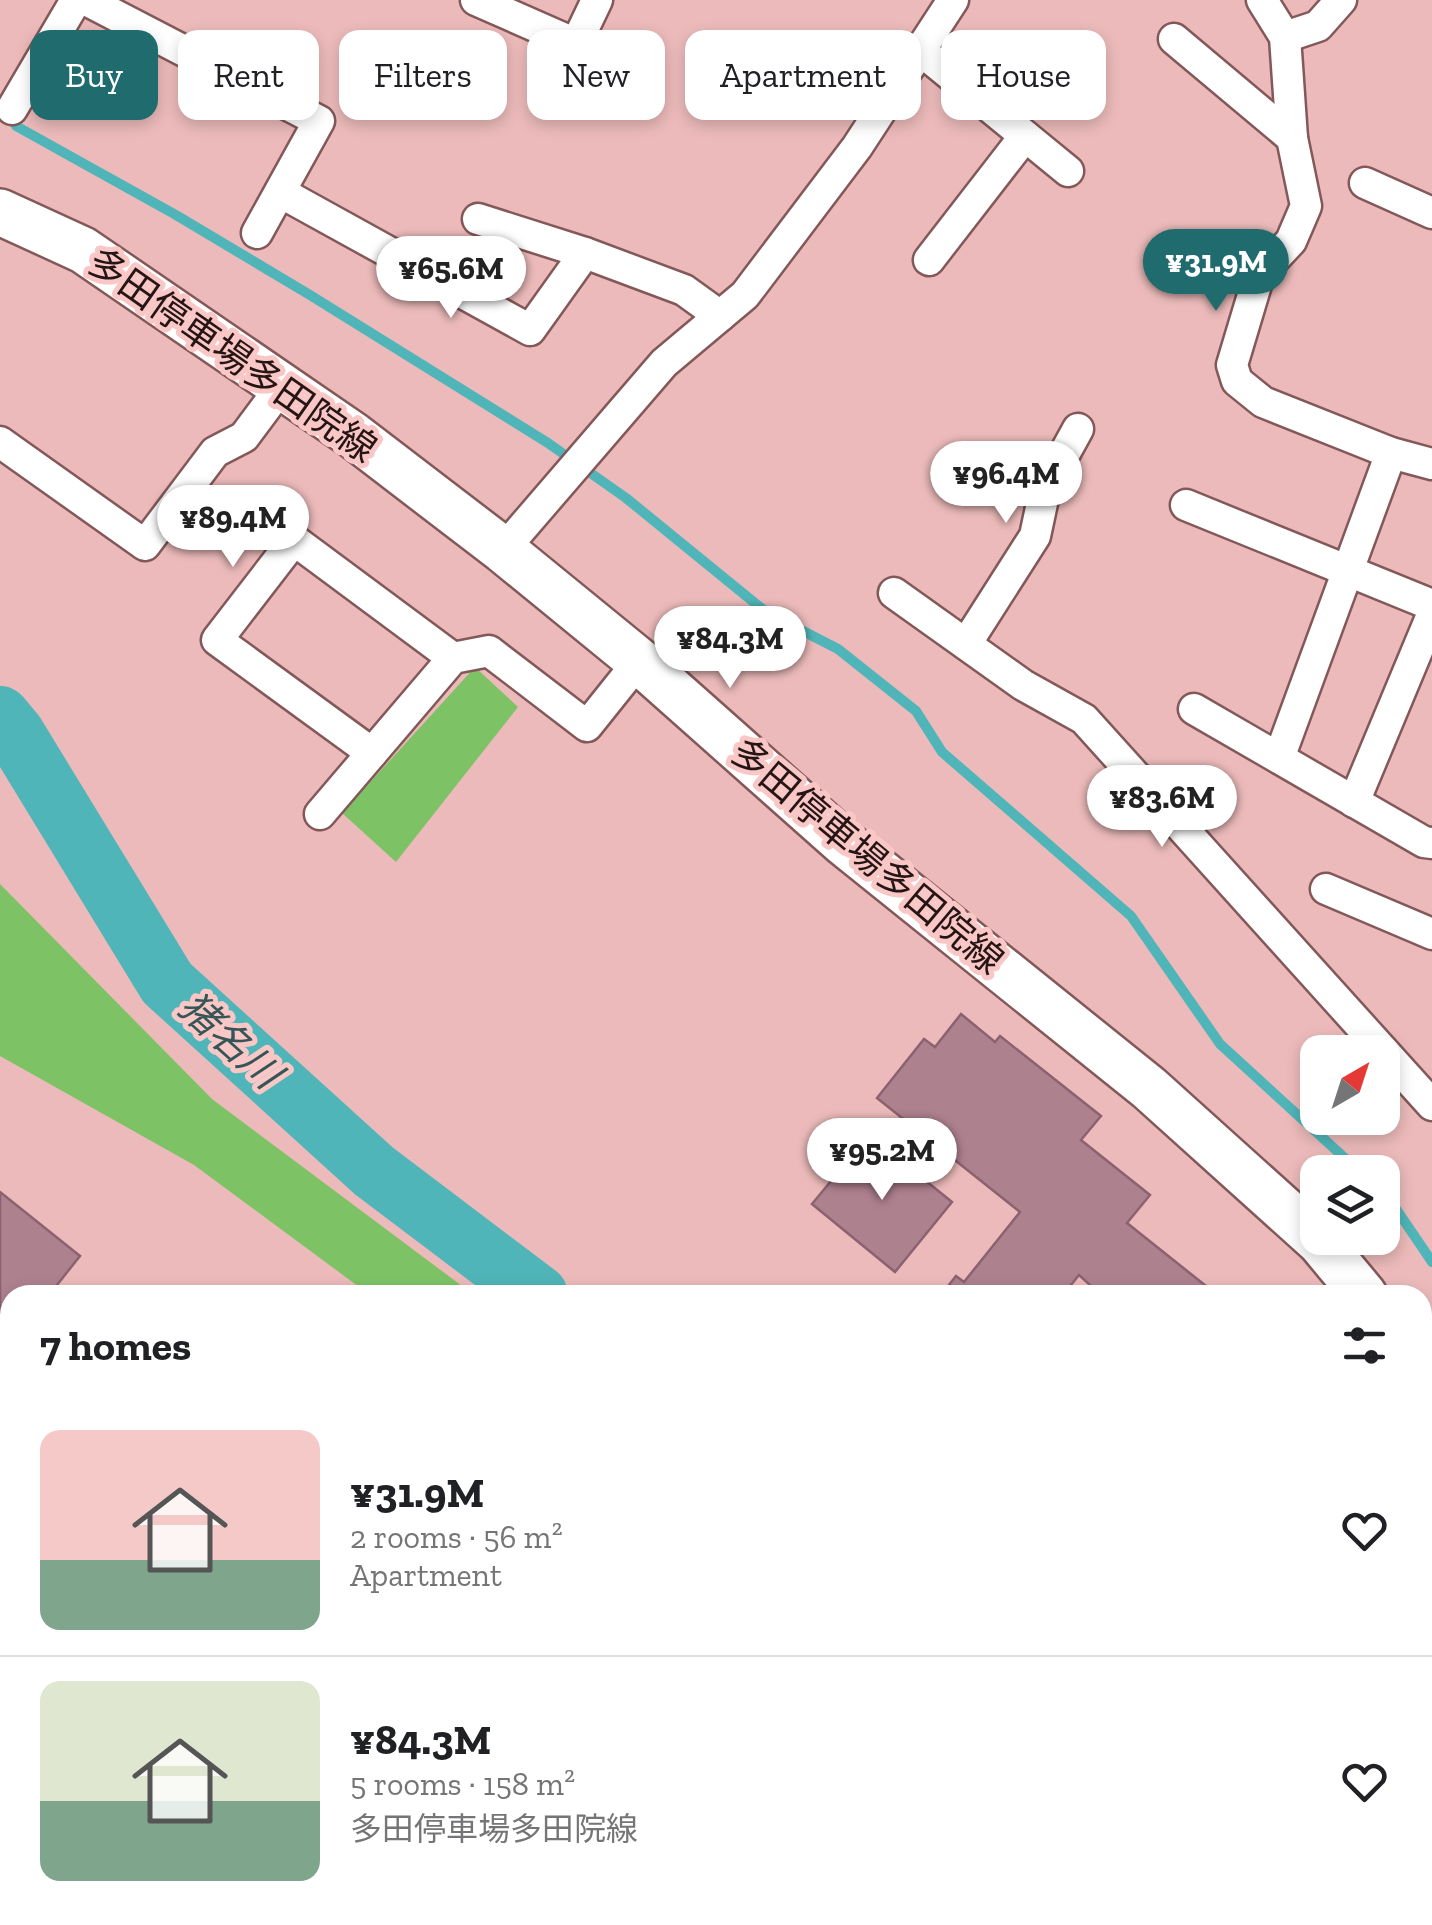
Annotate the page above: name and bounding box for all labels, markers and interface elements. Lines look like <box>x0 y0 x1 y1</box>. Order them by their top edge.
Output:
chip: Buy <box>30 30 158 120</box>
chip: Rent <box>178 30 319 120</box>
chip: Filters <box>339 30 507 120</box>
chip: New <box>527 30 665 120</box>
chip: Apartment <box>685 30 921 120</box>
chip: House <box>941 30 1106 120</box>
pin: ¥31.9M <box>1135 229 1297 314</box>
pin: ¥65.6M <box>370 236 532 321</box>
street label: 多田停車場多田院線 <box>79 238 385 472</box>
text: ¥31.9M <box>1165 242 1267 280</box>
text: ¥65.6M <box>398 249 504 287</box>
pin: ¥96.4M <box>925 441 1087 526</box>
text: ¥96.4M <box>952 454 1060 492</box>
pin: ¥89.4M <box>152 485 314 570</box>
text: ¥89.4M <box>179 498 287 536</box>
pin: ¥84.3M <box>649 606 811 691</box>
text: ¥84.3M <box>676 619 784 657</box>
street label: 多田停車場多田院線 <box>721 728 1013 984</box>
pin: ¥83.6M <box>1081 765 1243 850</box>
text: ¥83.6M <box>1109 778 1215 816</box>
water label: 猪名川 <box>169 982 294 1101</box>
north arrow <box>1300 1035 1400 1135</box>
map controls <box>1300 1035 1400 1255</box>
pin: ¥95.2M <box>801 1118 963 1203</box>
text: ¥95.2M <box>829 1131 935 1169</box>
button: layers <box>1300 1155 1400 1255</box>
icon: filters <box>1337 1318 1392 1373</box>
text: 7 homes <box>40 1320 191 1371</box>
text: ¥31.9M <box>350 1467 484 1518</box>
icon: home <box>120 1470 240 1590</box>
icon: heart <box>1337 1503 1392 1558</box>
text: 2 rooms · 56 m² <box>350 1518 563 1556</box>
text: Apartment <box>350 1556 502 1594</box>
text: ¥84.3M <box>350 1714 491 1765</box>
icon: home <box>120 1721 240 1841</box>
icon: heart <box>1337 1754 1392 1809</box>
text: 5 rooms · 158 m² <box>350 1765 575 1803</box>
text: 多田停車場多田院線 <box>350 1810 638 1848</box>

